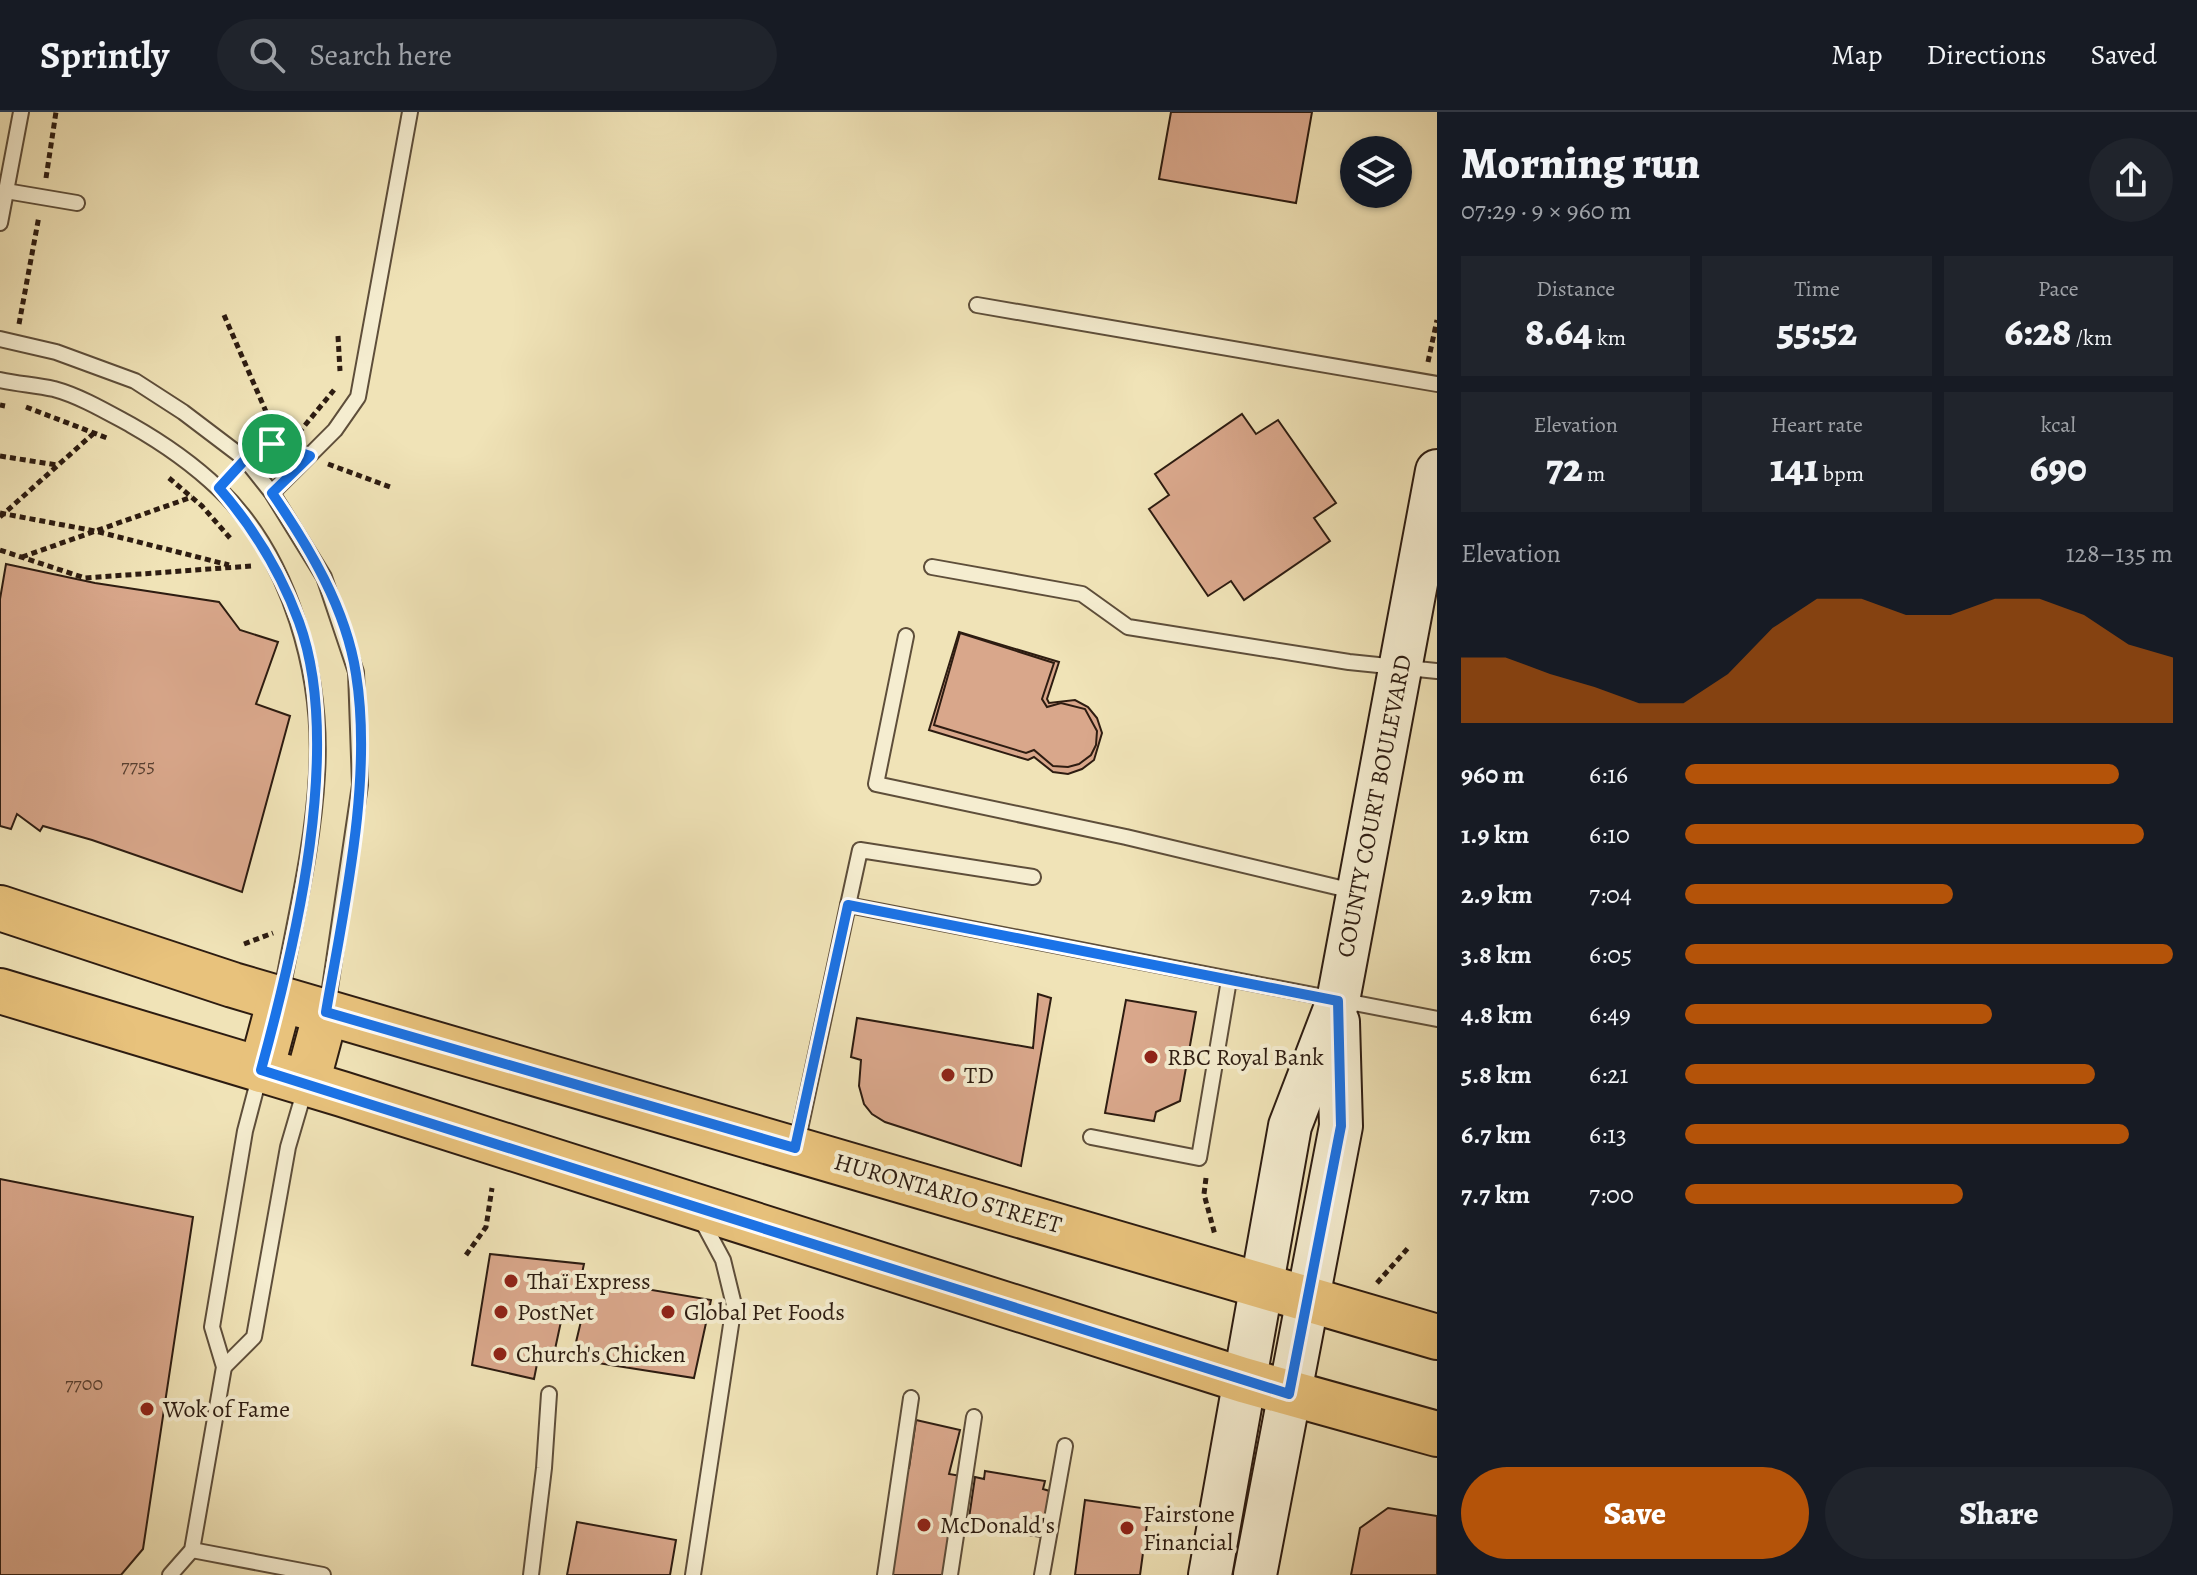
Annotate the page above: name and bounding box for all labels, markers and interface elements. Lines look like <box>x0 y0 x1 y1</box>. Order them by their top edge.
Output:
search box <box>217 19 777 91</box>
text: Sprintly <box>40 29 169 81</box>
icon: search <box>245 33 289 77</box>
text: Search here <box>309 35 452 75</box>
text: Map <box>1831 36 1882 74</box>
text: Directions <box>1926 36 2047 74</box>
text: Saved <box>2091 36 2157 74</box>
text: Morning run <box>1461 133 1700 193</box>
map controls <box>1340 136 1412 208</box>
button: layers <box>1340 136 1412 208</box>
button: share <box>2089 138 2173 222</box>
text: 07:29 · 9 × 960 m <box>1461 193 1631 228</box>
text: Distance <box>1536 274 1615 304</box>
text: Time <box>1794 274 1840 304</box>
text: Pace <box>2038 274 2079 304</box>
text: 8.64 <box>1525 304 1593 359</box>
text: 55:52 <box>1777 304 1857 359</box>
text: 6:28 <box>2004 304 2071 359</box>
text: km <box>1593 323 1626 353</box>
text: /km <box>2071 323 2112 353</box>
pin <box>238 410 306 478</box>
text: Elevation <box>1533 410 1618 440</box>
text: Heart rate <box>1771 410 1863 440</box>
text: kcal <box>2041 410 2076 440</box>
icon: arrive <box>250 422 294 466</box>
text: 72 <box>1546 440 1583 495</box>
text: 141 <box>1770 440 1818 495</box>
text: 690 <box>2030 440 2087 495</box>
text: m <box>1583 459 1605 489</box>
text: bpm <box>1818 459 1864 489</box>
text: Elevation <box>1461 536 1561 571</box>
text: 128–135 m <box>2066 536 2173 571</box>
street label: COUNTY COURT BOULEVARD <box>1329 652 1419 960</box>
house number: 7755 <box>121 752 155 779</box>
text: 960 m <box>1461 757 1525 792</box>
text: 6:16 <box>1589 757 1628 792</box>
text: 1.9 km <box>1461 817 1529 852</box>
text: 6:10 <box>1589 817 1630 852</box>
text: 2.9 km <box>1461 877 1533 912</box>
text: 7:04 <box>1589 877 1632 912</box>
text: 3.8 km <box>1461 937 1532 972</box>
text: 6:05 <box>1589 937 1632 972</box>
text: 4.8 km <box>1461 997 1533 1032</box>
text: 6:49 <box>1589 997 1631 1032</box>
place label: RBC Royal Bank <box>1167 1041 1324 1073</box>
marker: RBC Royal Bank <box>1142 1048 1160 1066</box>
text: 5.8 km <box>1461 1057 1532 1092</box>
text: 6:21 <box>1589 1057 1628 1092</box>
place label: TD <box>964 1059 994 1091</box>
marker: TD <box>939 1066 957 1084</box>
text: 6.7 km <box>1461 1117 1531 1152</box>
text: 6:13 <box>1589 1117 1627 1152</box>
street label: HURONTARIO STREET <box>830 1145 1066 1241</box>
text: 7.7 km <box>1461 1177 1530 1212</box>
text: 7:00 <box>1589 1177 1634 1212</box>
place label: Thaï Express <box>527 1265 651 1297</box>
marker: Thaï Express <box>502 1272 520 1290</box>
place label: PostNet <box>517 1296 594 1328</box>
place label: Global Pet Foods <box>684 1296 845 1328</box>
marker: PostNet <box>492 1303 510 1321</box>
marker: Global Pet Foods <box>659 1303 677 1321</box>
place label: Church's Chicken <box>516 1338 686 1370</box>
marker: Church's Chicken <box>491 1345 509 1363</box>
house number: 7700 <box>65 1370 103 1397</box>
place label: Wok of Fame <box>162 1393 290 1425</box>
marker: Wok of Fame <box>138 1400 156 1418</box>
button: Save <box>1461 1467 1809 1559</box>
button: Share <box>1825 1467 2173 1559</box>
place label: Fairstone Financial <box>1143 1498 1235 1558</box>
place label: McDonald's <box>940 1509 1055 1541</box>
marker: McDonald's <box>915 1516 933 1534</box>
marker: Fairstone Financial <box>1118 1519 1136 1537</box>

